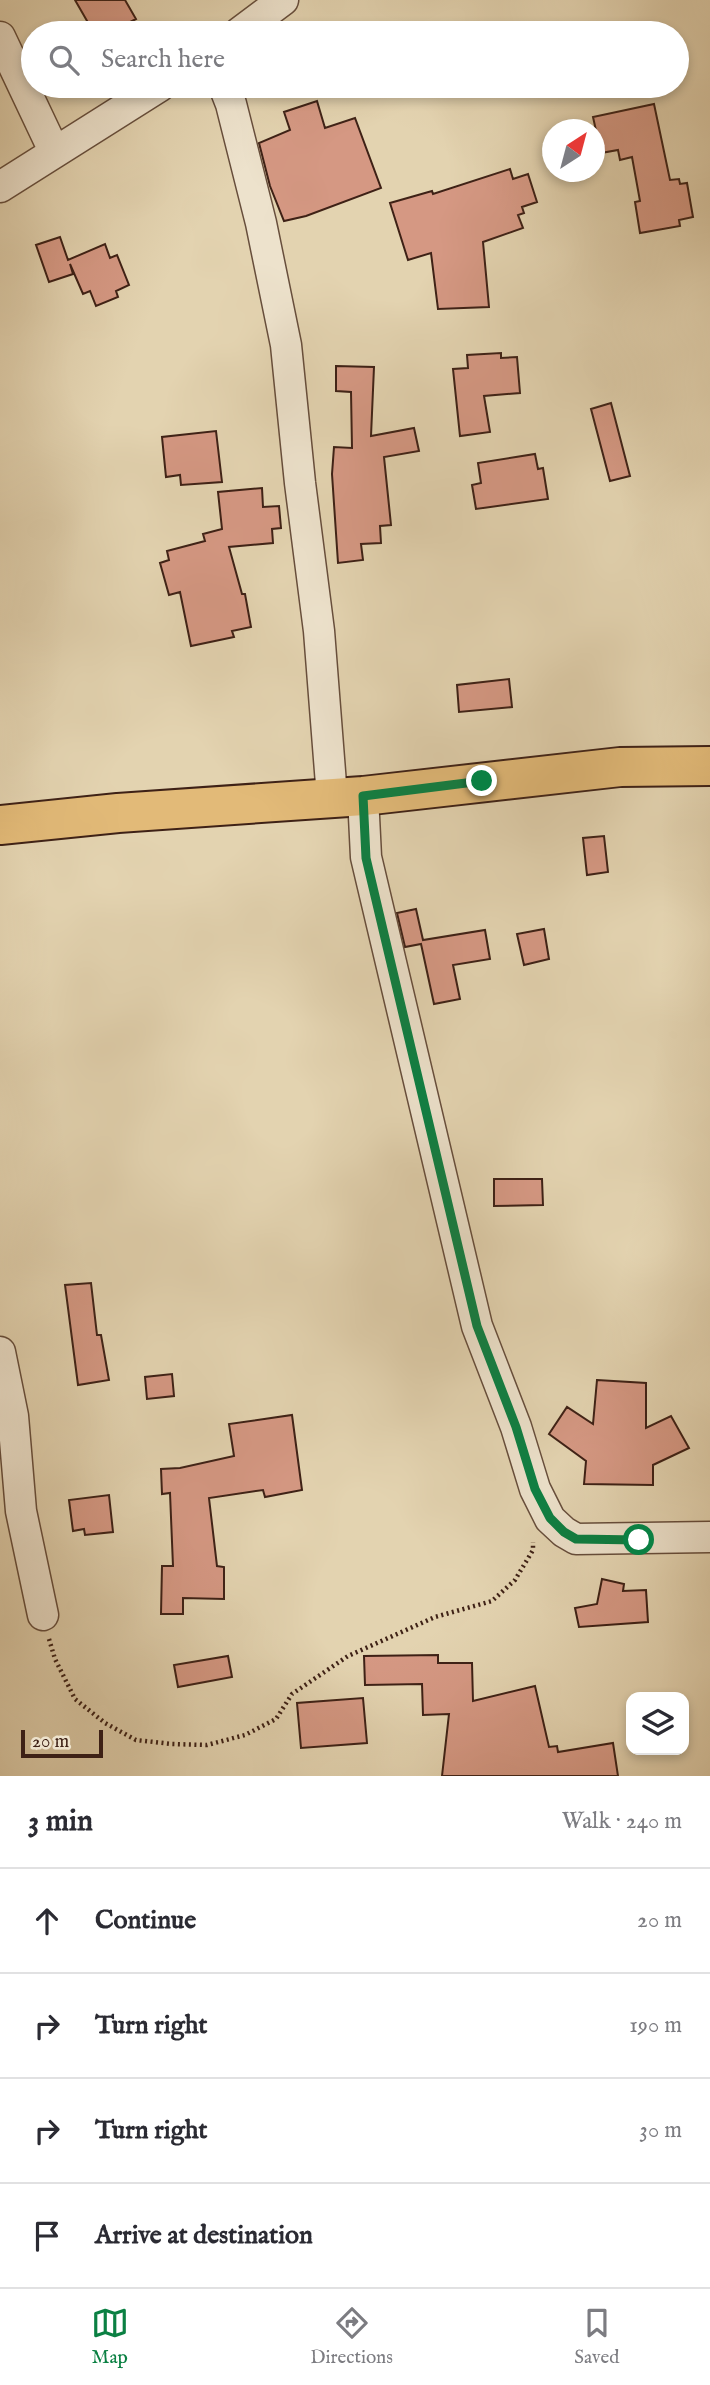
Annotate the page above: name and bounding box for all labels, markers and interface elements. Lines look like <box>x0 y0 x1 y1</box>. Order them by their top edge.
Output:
search box <box>21 21 689 98</box>
icon: search <box>45 41 83 79</box>
text: Search here <box>101 43 225 76</box>
north arrow <box>542 119 605 182</box>
route end <box>466 765 497 796</box>
route start <box>623 1524 654 1555</box>
map controls <box>626 1692 689 1755</box>
button: layers <box>626 1692 689 1755</box>
scale bar <box>21 1727 103 1759</box>
text: 20 m <box>32 1730 69 1754</box>
text: 3 min <box>28 1803 93 1841</box>
text: Walk · 240 m <box>562 1807 682 1836</box>
icon: ahead <box>28 1902 66 1940</box>
text: Continue <box>95 1904 196 1937</box>
text: 20 m <box>637 1906 682 1935</box>
icon: right <box>28 2007 66 2045</box>
text: Turn right <box>95 2009 208 2042</box>
text: 190 m <box>629 2011 682 2040</box>
icon: right <box>28 2112 66 2150</box>
text: Turn right <box>95 2114 208 2147</box>
text: 30 m <box>639 2116 682 2145</box>
icon: arrive <box>28 2217 66 2255</box>
text: Arrive at destination <box>95 2219 313 2252</box>
tab: Map <box>91 2304 129 2370</box>
tab: Directions <box>310 2304 393 2370</box>
tab: Saved <box>574 2304 619 2370</box>

